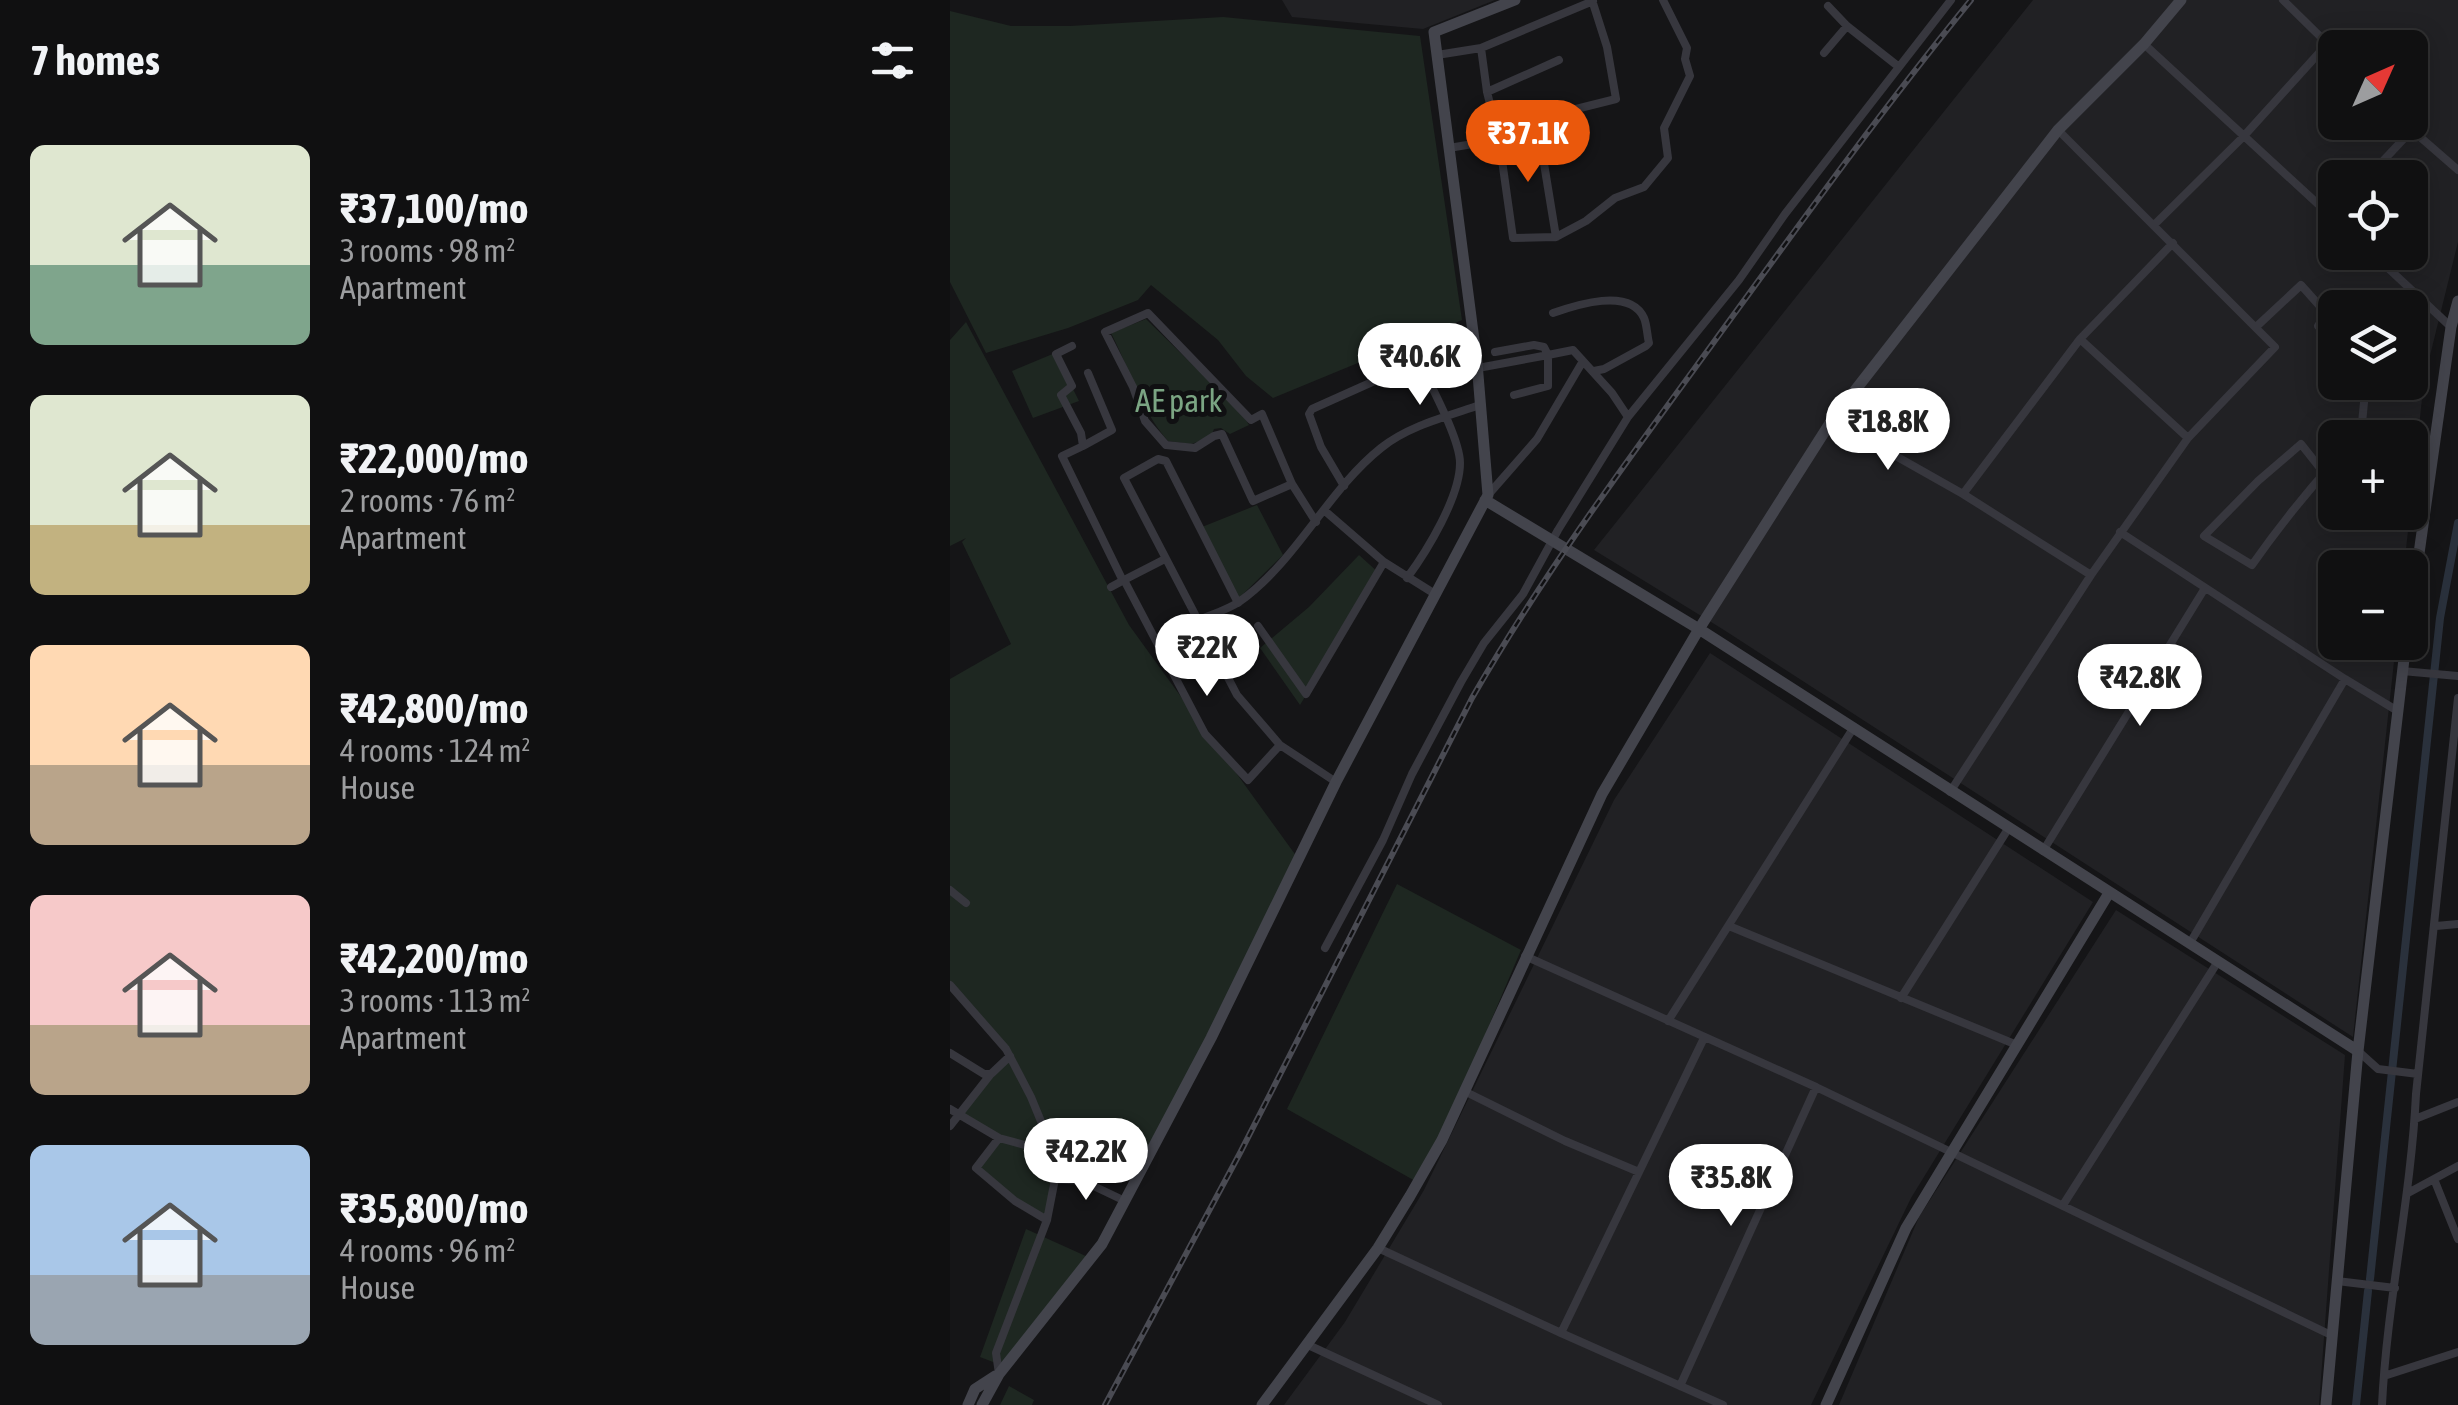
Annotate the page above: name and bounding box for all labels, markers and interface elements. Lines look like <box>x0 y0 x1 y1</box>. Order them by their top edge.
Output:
north arrow <box>2318 30 2428 140</box>
map controls <box>2318 30 2428 660</box>
icon: filters <box>865 33 920 88</box>
text: 7 homes <box>30 36 160 84</box>
pin: ₹37.1K <box>1447 100 1609 185</box>
text: ₹37.1K <box>1488 114 1568 151</box>
button: locate <box>2318 160 2428 270</box>
text: ₹37,100/mo <box>340 184 528 232</box>
icon: home <box>110 185 230 305</box>
text: 3 rooms · 98 m² <box>340 232 515 269</box>
text: Apartment <box>340 269 466 306</box>
button: layers <box>2318 290 2428 400</box>
pin: ₹40.6K <box>1339 323 1501 408</box>
text: ₹40.6K <box>1380 337 1460 374</box>
park label: AE park <box>1135 382 1223 419</box>
pin: ₹18.8K <box>1807 388 1969 473</box>
text: ₹18.8K <box>1848 402 1928 439</box>
button: + <box>2318 420 2428 530</box>
text: ₹22,000/mo <box>340 434 528 482</box>
icon: home <box>110 435 230 555</box>
text: 2 rooms · 76 m² <box>340 482 515 519</box>
text: Apartment <box>340 519 466 556</box>
button: − <box>2318 550 2428 660</box>
pin: ₹22K <box>1148 614 1266 699</box>
text: ₹22K <box>1177 628 1237 665</box>
pin: ₹42.8K <box>2059 644 2221 729</box>
text: ₹42.8K <box>2100 658 2180 695</box>
text: ₹42,800/mo <box>340 684 528 732</box>
icon: home <box>110 685 230 805</box>
text: 4 rooms · 124 m² <box>340 732 530 769</box>
text: House <box>340 769 415 806</box>
text: ₹42,200/mo <box>340 934 528 982</box>
icon: home <box>110 935 230 1055</box>
text: 3 rooms · 113 m² <box>340 982 530 1019</box>
text: Apartment <box>340 1019 466 1056</box>
pin: ₹42.2K <box>1005 1118 1167 1203</box>
text: ₹42.2K <box>1046 1132 1126 1169</box>
pin: ₹35.8K <box>1650 1144 1812 1229</box>
text: ₹35.8K <box>1691 1158 1771 1195</box>
text: ₹35,800/mo <box>340 1184 528 1232</box>
icon: home <box>110 1185 230 1305</box>
text: 4 rooms · 96 m² <box>340 1232 515 1269</box>
text: House <box>340 1269 415 1306</box>

